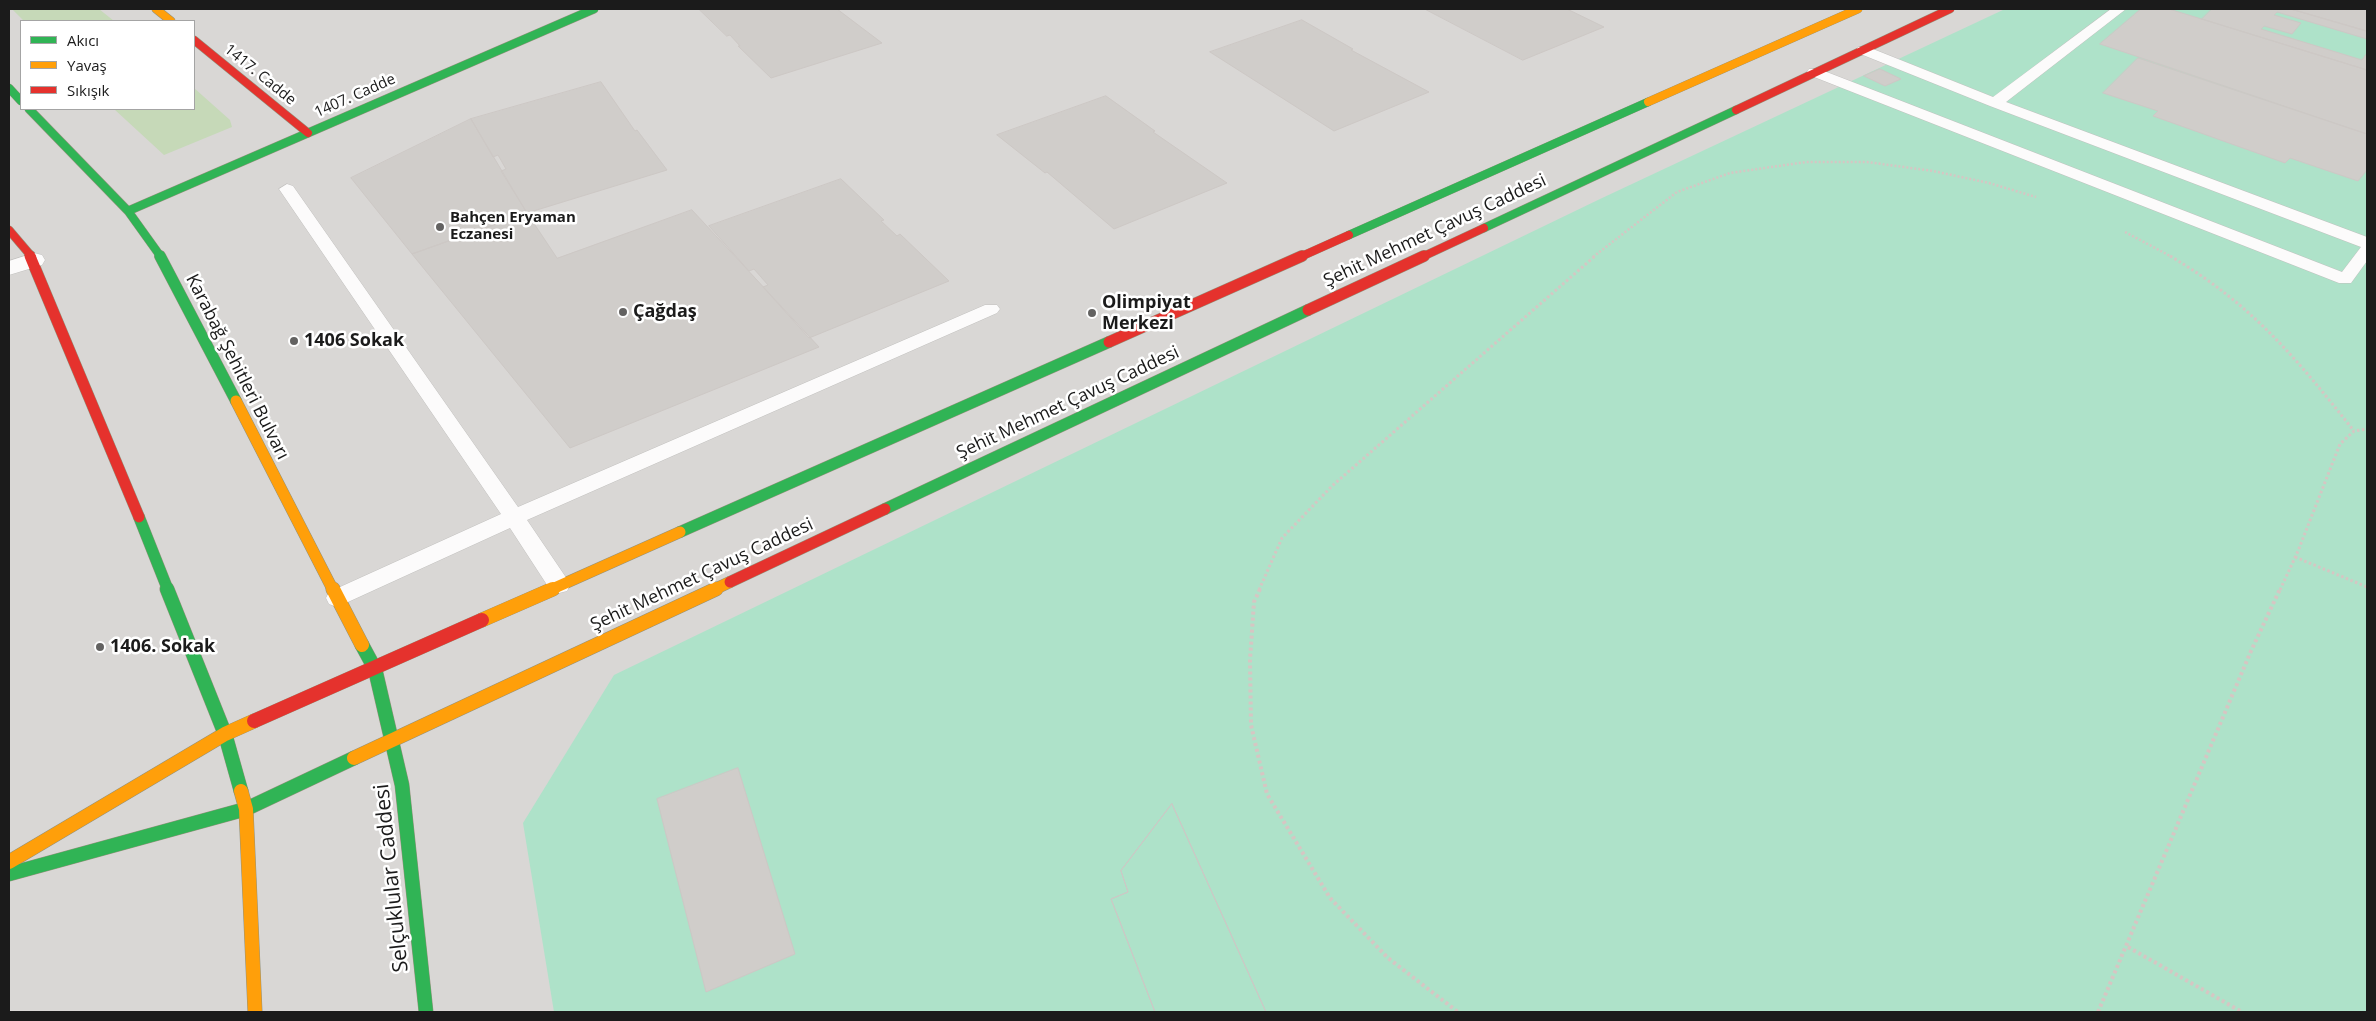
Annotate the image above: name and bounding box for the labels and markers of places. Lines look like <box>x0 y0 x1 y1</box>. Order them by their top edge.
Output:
place label: Bahçen Eryaman Eczanesi <box>450 209 576 244</box>
marker: Bahçen Eryaman Eczanesi <box>434 221 446 233</box>
place label: Olimpiyat Merkezi <box>1102 292 1191 334</box>
place label: Çağdaş <box>633 301 697 323</box>
marker: Çağdaş <box>617 306 629 318</box>
marker: Olimpiyat Merkezi <box>1086 307 1098 319</box>
place label: 1406 Sokak <box>304 330 404 352</box>
marker: 1406 Sokak <box>288 335 300 347</box>
place label: 1406. Sokak <box>110 636 215 658</box>
marker: 1406. Sokak <box>94 641 106 653</box>

